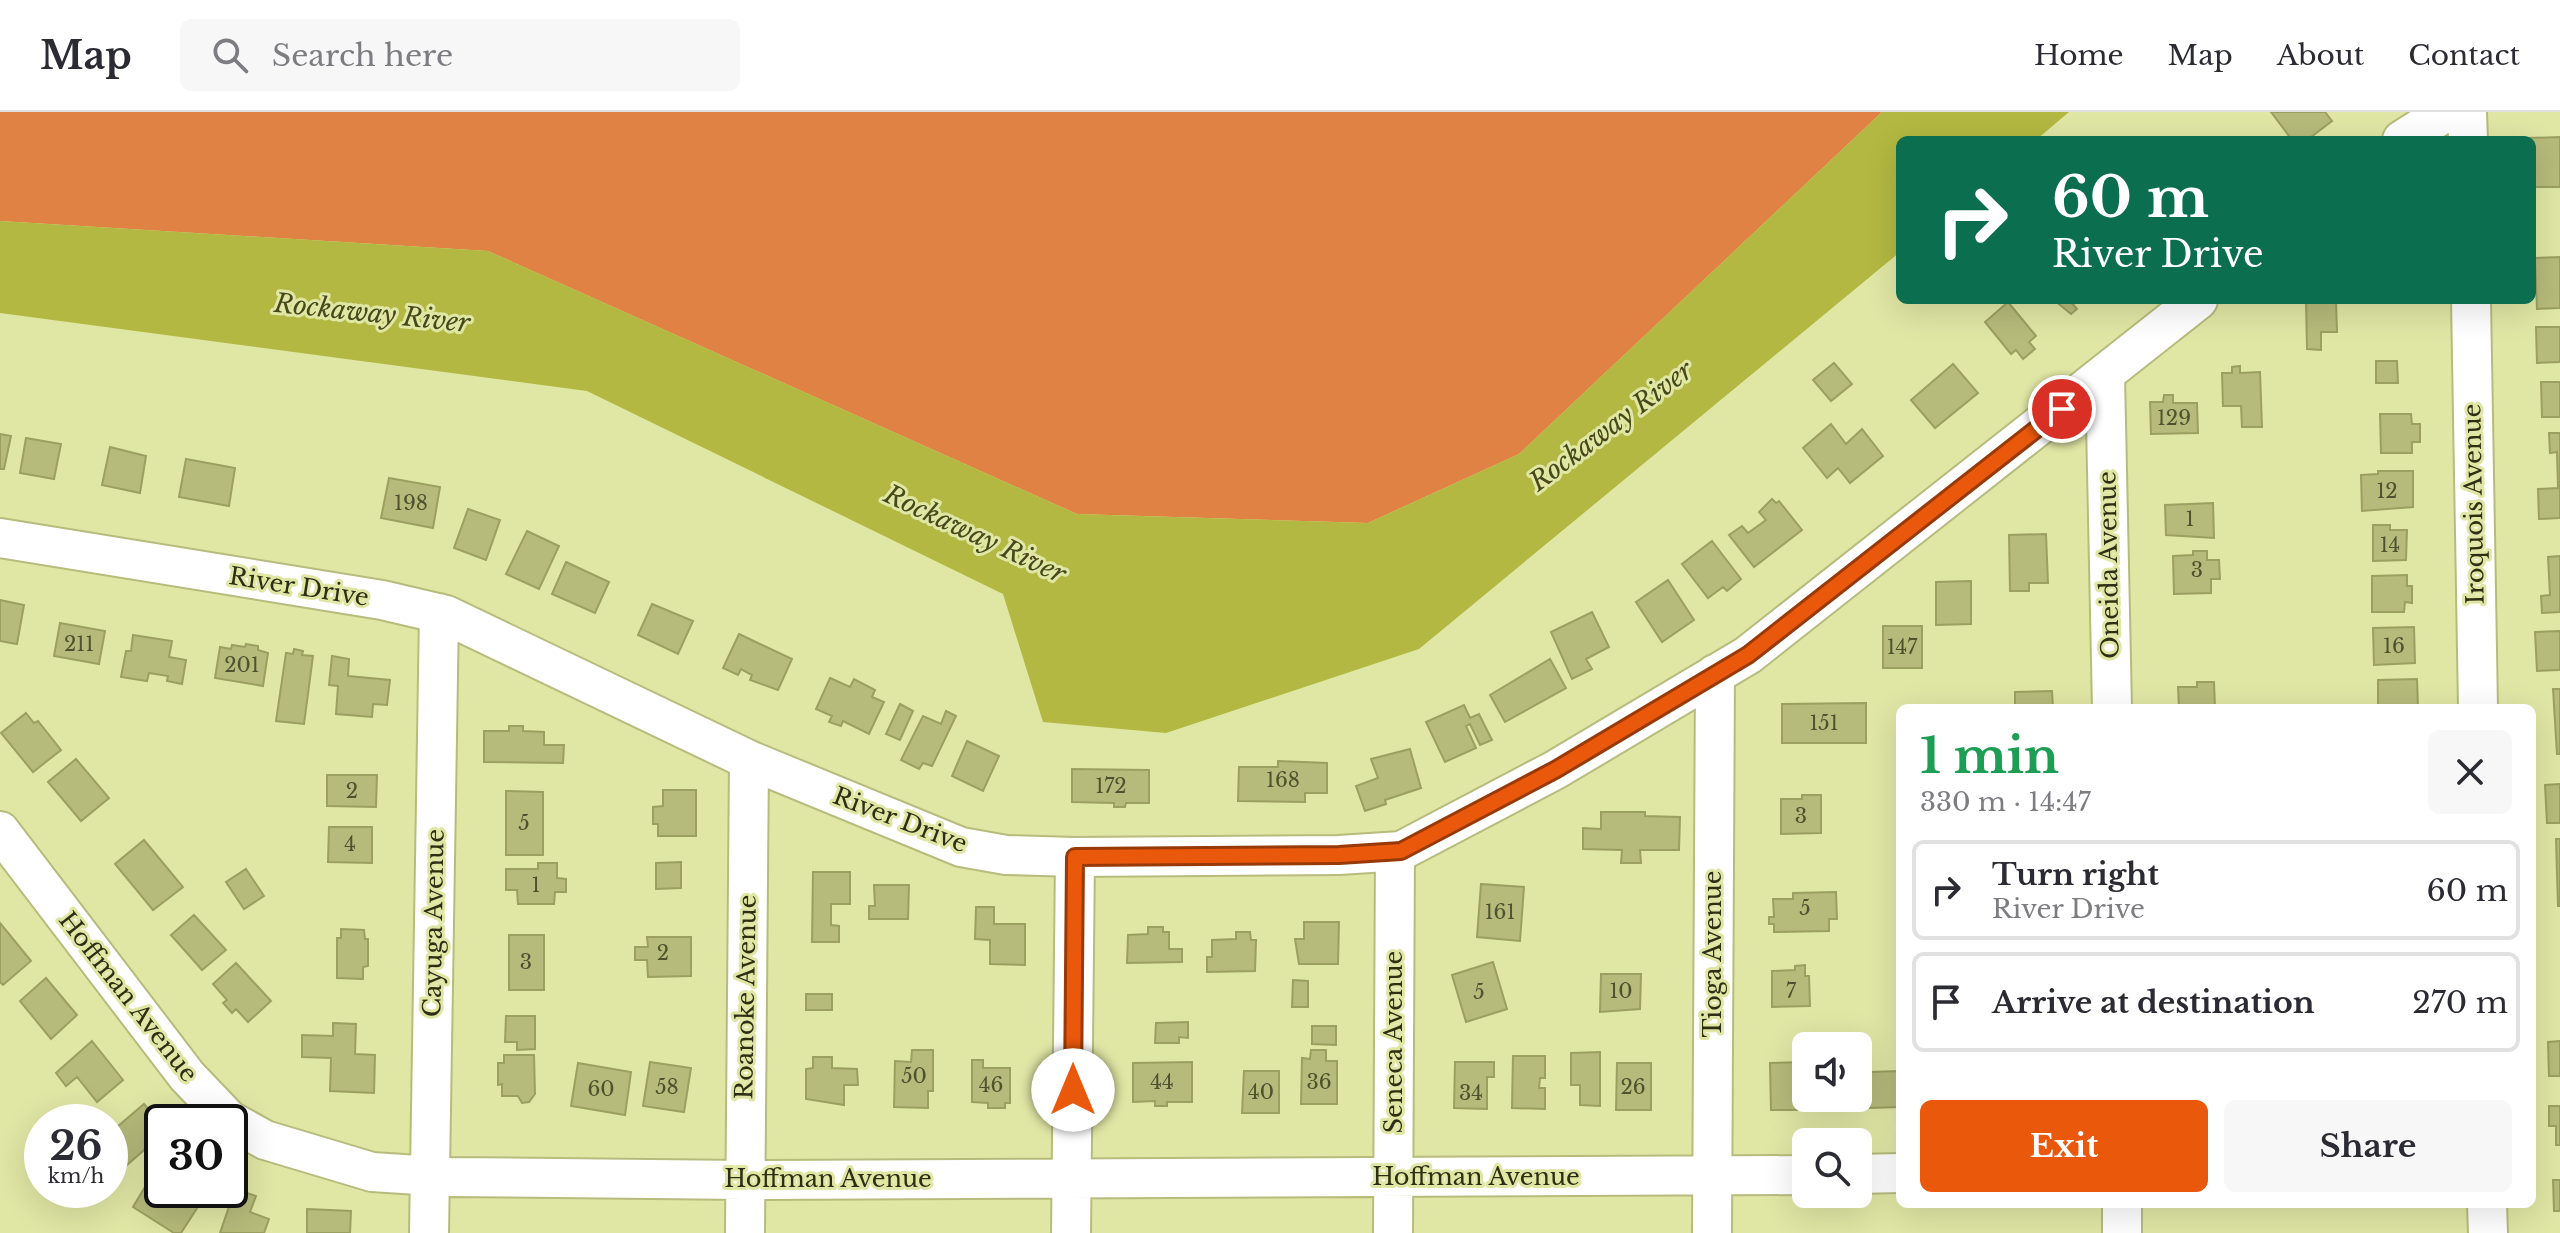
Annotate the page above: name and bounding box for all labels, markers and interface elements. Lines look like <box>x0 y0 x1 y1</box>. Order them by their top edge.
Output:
search box <box>180 19 740 91</box>
text: Map <box>40 32 132 79</box>
icon: search <box>208 33 252 77</box>
text: Search here <box>272 37 453 74</box>
text: Home <box>2034 38 2124 73</box>
text: Map <box>2168 38 2233 73</box>
text: About <box>2277 38 2364 73</box>
text: Contact <box>2408 38 2520 73</box>
text: 60 m <box>2052 163 2209 232</box>
icon: right <box>1920 168 2024 272</box>
text: River Drive <box>2052 232 2264 277</box>
water label: Rockaway River <box>272 287 472 339</box>
water label: Rockaway River <box>1522 353 1700 499</box>
pin <box>2028 375 2096 443</box>
icon: arrive <box>2040 387 2084 431</box>
street label: Iroquois Avenue <box>2457 403 2490 605</box>
house number: 129 <box>2157 406 2191 430</box>
street label: Oneida Avenue <box>2092 471 2125 659</box>
water label: Rockaway River <box>878 478 1072 590</box>
house number: 12 <box>2376 479 2398 503</box>
house number: 198 <box>394 491 428 515</box>
house number: 1 <box>2186 507 2194 531</box>
house number: 14 <box>2380 533 2400 557</box>
house number: 3 <box>2191 558 2203 582</box>
street label: River Drive <box>227 561 371 612</box>
house number: 211 <box>64 632 94 656</box>
house number: 16 <box>2383 634 2405 658</box>
house number: 147 <box>1887 635 1918 659</box>
house number: 201 <box>224 653 260 677</box>
house number: 151 <box>1809 711 1839 735</box>
text: 1 min <box>1920 726 2059 786</box>
button: close <box>2428 730 2512 814</box>
house number: 168 <box>1266 768 1300 792</box>
house number: 172 <box>1095 774 1127 798</box>
house number: 2 <box>346 779 358 803</box>
street label: River Drive <box>829 781 971 858</box>
text: 330 m · 14:47 <box>1920 786 2091 818</box>
house number: 3 <box>1795 804 1807 828</box>
house number: 5 <box>518 811 530 835</box>
street label: Cayuga Avenue <box>417 829 450 1017</box>
house number: 4 <box>344 832 356 856</box>
text: Turn right <box>1992 856 2159 893</box>
icon: right <box>1924 868 1968 912</box>
street label: Tioga Avenue <box>1698 870 1727 1038</box>
text: 60 m <box>2426 872 2508 909</box>
house number: 1 <box>532 873 540 897</box>
text: River Drive <box>1992 893 2145 925</box>
street label: Roanoke Avenue <box>729 894 762 1100</box>
house number: 5 <box>1799 896 1811 920</box>
house number: 161 <box>1485 900 1515 924</box>
street label: Hoffman Avenue <box>53 906 204 1087</box>
house number: 2 <box>657 941 669 965</box>
house number: 3 <box>520 950 532 974</box>
street label: Seneca Avenue <box>1379 951 1408 1133</box>
house number: 10 <box>1609 979 1633 1003</box>
house number: 7 <box>1786 979 1797 1003</box>
house number: 5 <box>1473 980 1485 1004</box>
icon: arrive <box>1924 980 1968 1024</box>
text: Arrive at destination <box>1992 984 2315 1021</box>
text: 270 m <box>2412 984 2508 1021</box>
map controls <box>1792 1032 1872 1208</box>
button: sound <box>1792 1032 1872 1112</box>
position arrow <box>1031 1048 1115 1132</box>
house number: 50 <box>901 1064 927 1088</box>
house number: 44 <box>1150 1070 1174 1094</box>
house number: 36 <box>1306 1070 1332 1094</box>
house number: 46 <box>979 1073 1003 1097</box>
house number: 58 <box>655 1075 679 1099</box>
house number: 26 <box>1620 1075 1646 1099</box>
house number: 60 <box>587 1077 615 1101</box>
house number: 40 <box>1248 1080 1274 1104</box>
house number: 34 <box>1459 1081 1483 1105</box>
button: Exit <box>1920 1100 2208 1192</box>
button: Share <box>2224 1100 2512 1192</box>
speed limit sign: 30 <box>144 1104 248 1208</box>
text: 26 <box>50 1121 103 1171</box>
button: search <box>1792 1128 1872 1208</box>
street label: Hoffman Avenue <box>1372 1162 1580 1191</box>
text: km/h <box>48 1164 104 1188</box>
street label: Hoffman Avenue <box>724 1164 932 1193</box>

